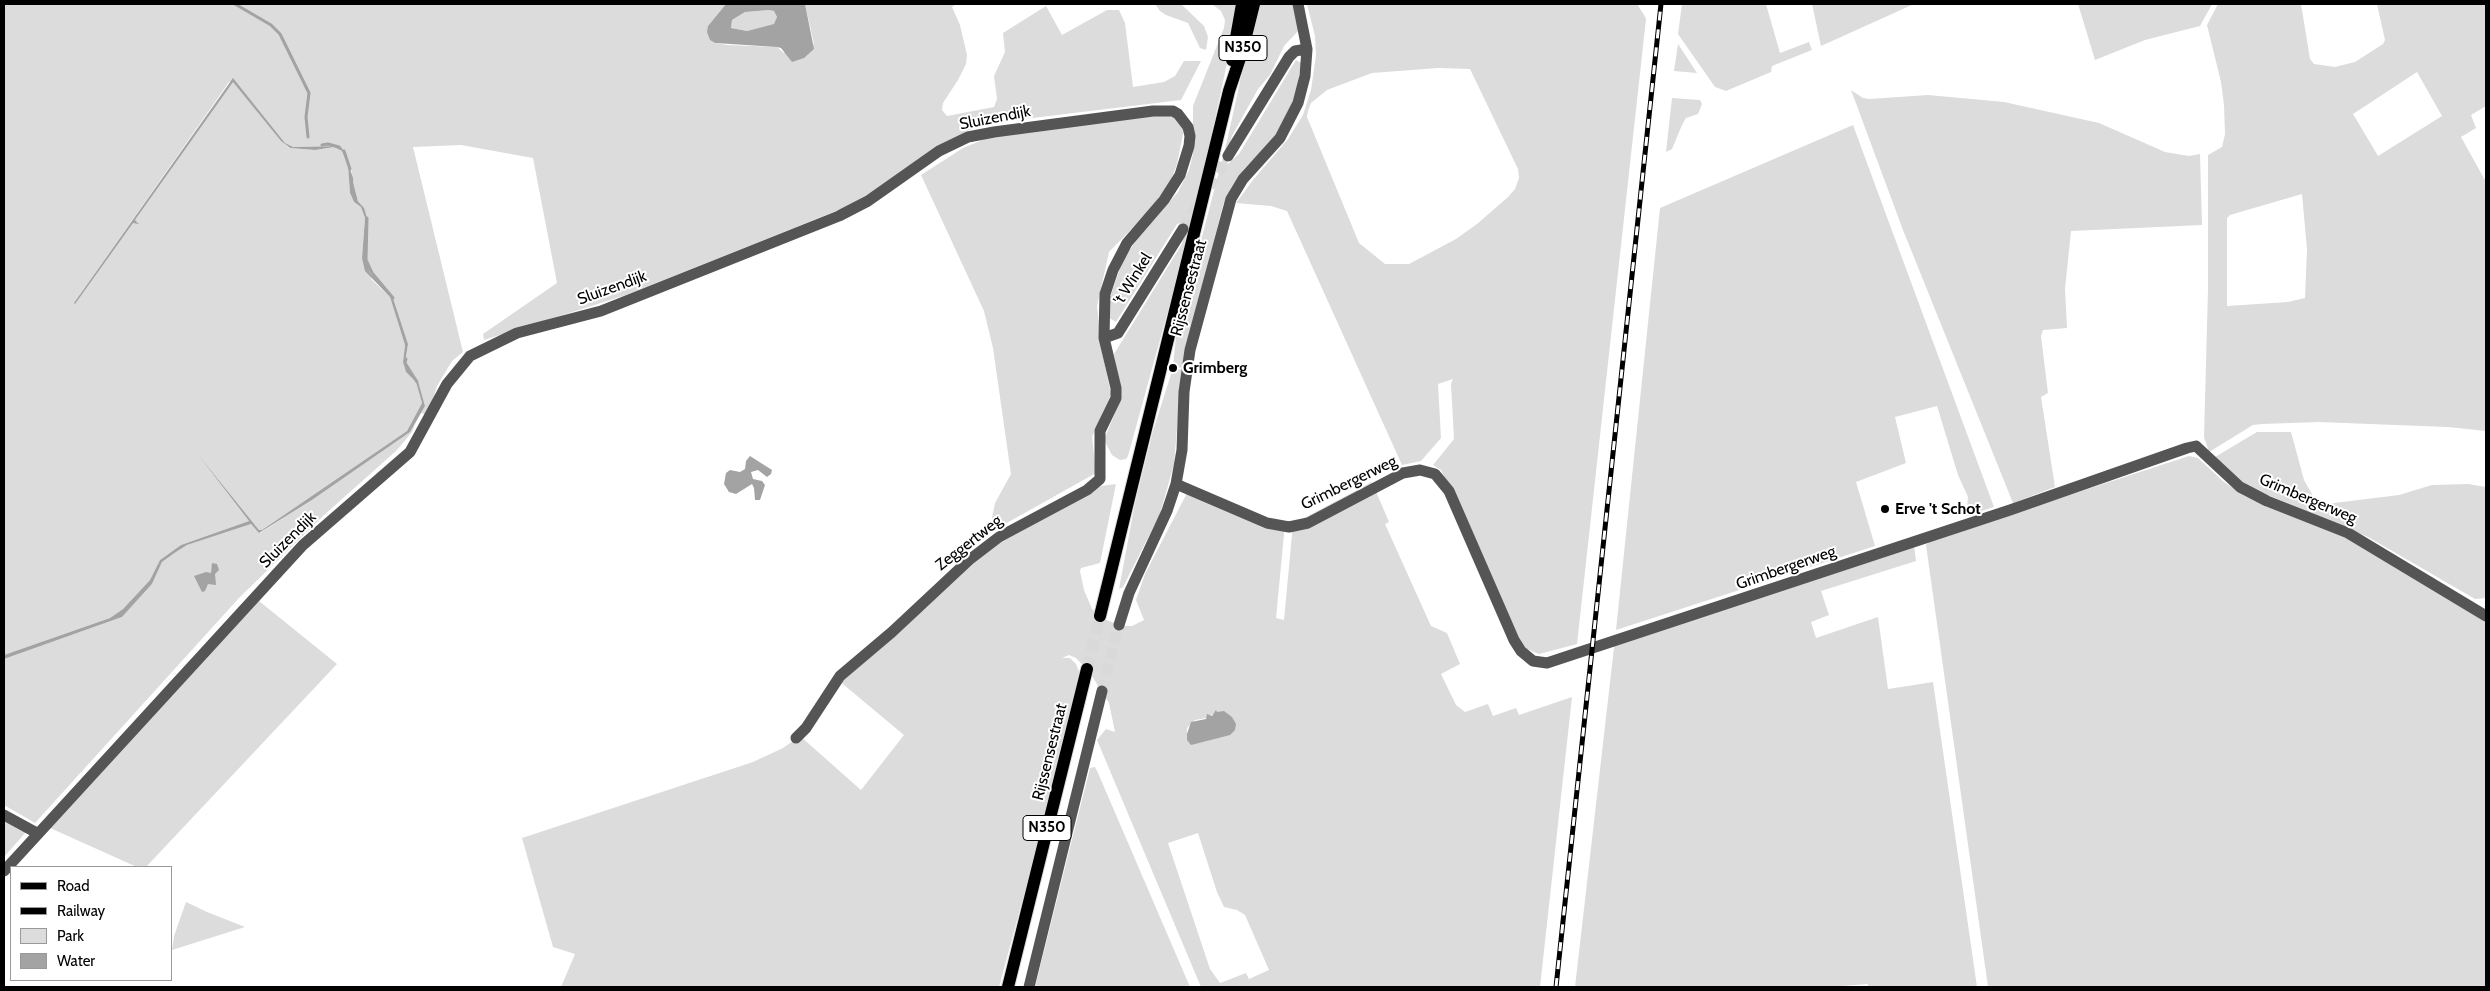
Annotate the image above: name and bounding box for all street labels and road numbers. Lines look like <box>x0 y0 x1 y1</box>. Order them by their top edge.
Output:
road number: N350 <box>1219 36 1267 60</box>
street label: Sluizendijk <box>958 102 1032 134</box>
street label: Rijssensestraat <box>1167 238 1211 338</box>
street label: 't Winkel <box>1110 249 1156 309</box>
street label: Sluizendijk <box>575 267 649 309</box>
street label: Grimbergerweg <box>1298 452 1400 514</box>
street label: Grimbergerweg <box>2256 470 2360 528</box>
street label: Sluizendijk <box>256 508 320 572</box>
street label: Zeggertweg <box>932 511 1006 575</box>
street label: Grimbergerweg <box>1734 542 1838 594</box>
street label: Rijssensestraat <box>1029 702 1071 802</box>
road number: N350 <box>1023 816 1071 840</box>

